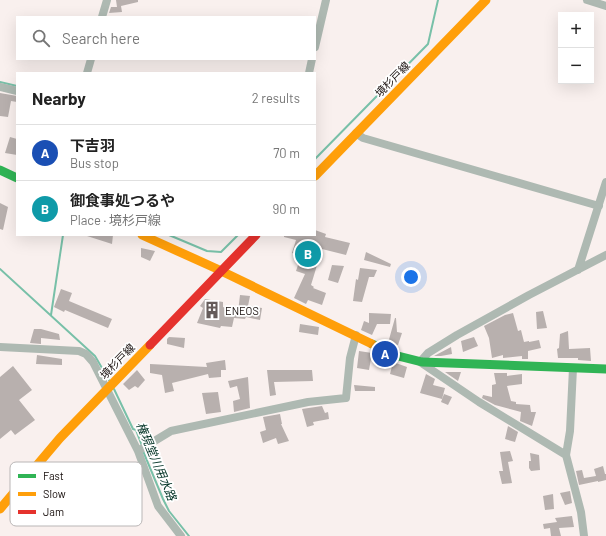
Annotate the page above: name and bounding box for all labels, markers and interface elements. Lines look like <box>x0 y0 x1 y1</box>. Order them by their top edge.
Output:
map controls <box>558 12 594 84</box>
button: + <box>558 12 594 48</box>
search box <box>16 16 316 60</box>
icon: search <box>30 27 52 49</box>
text: Search here <box>62 29 140 47</box>
button: − <box>558 48 594 84</box>
street label: 境杉戸線 <box>372 59 412 99</box>
text: Nearby <box>32 88 86 108</box>
text: 2 results <box>252 90 300 106</box>
text: 下吉羽 <box>70 136 115 154</box>
text: A <box>41 145 49 161</box>
text: 70 m <box>273 145 300 161</box>
text: Bus stop <box>70 155 119 171</box>
text: 御食事処つるや <box>70 191 175 209</box>
text: B <box>41 201 49 217</box>
text: 90 m <box>273 201 300 217</box>
text: Place · 境杉戸線 <box>70 212 161 228</box>
pin: B <box>295 239 321 269</box>
your location <box>401 267 421 287</box>
building icon: ENEOS <box>202 300 222 320</box>
place label: ENEOS <box>225 304 259 317</box>
pin: A <box>372 339 398 369</box>
street label: 境杉戸線 <box>97 341 137 381</box>
water label: 権現堂川用水路 <box>134 420 180 503</box>
legend <box>10 462 142 526</box>
text: Fast <box>43 469 64 482</box>
text: Slow <box>43 487 66 500</box>
text: Jam <box>43 505 64 518</box>

